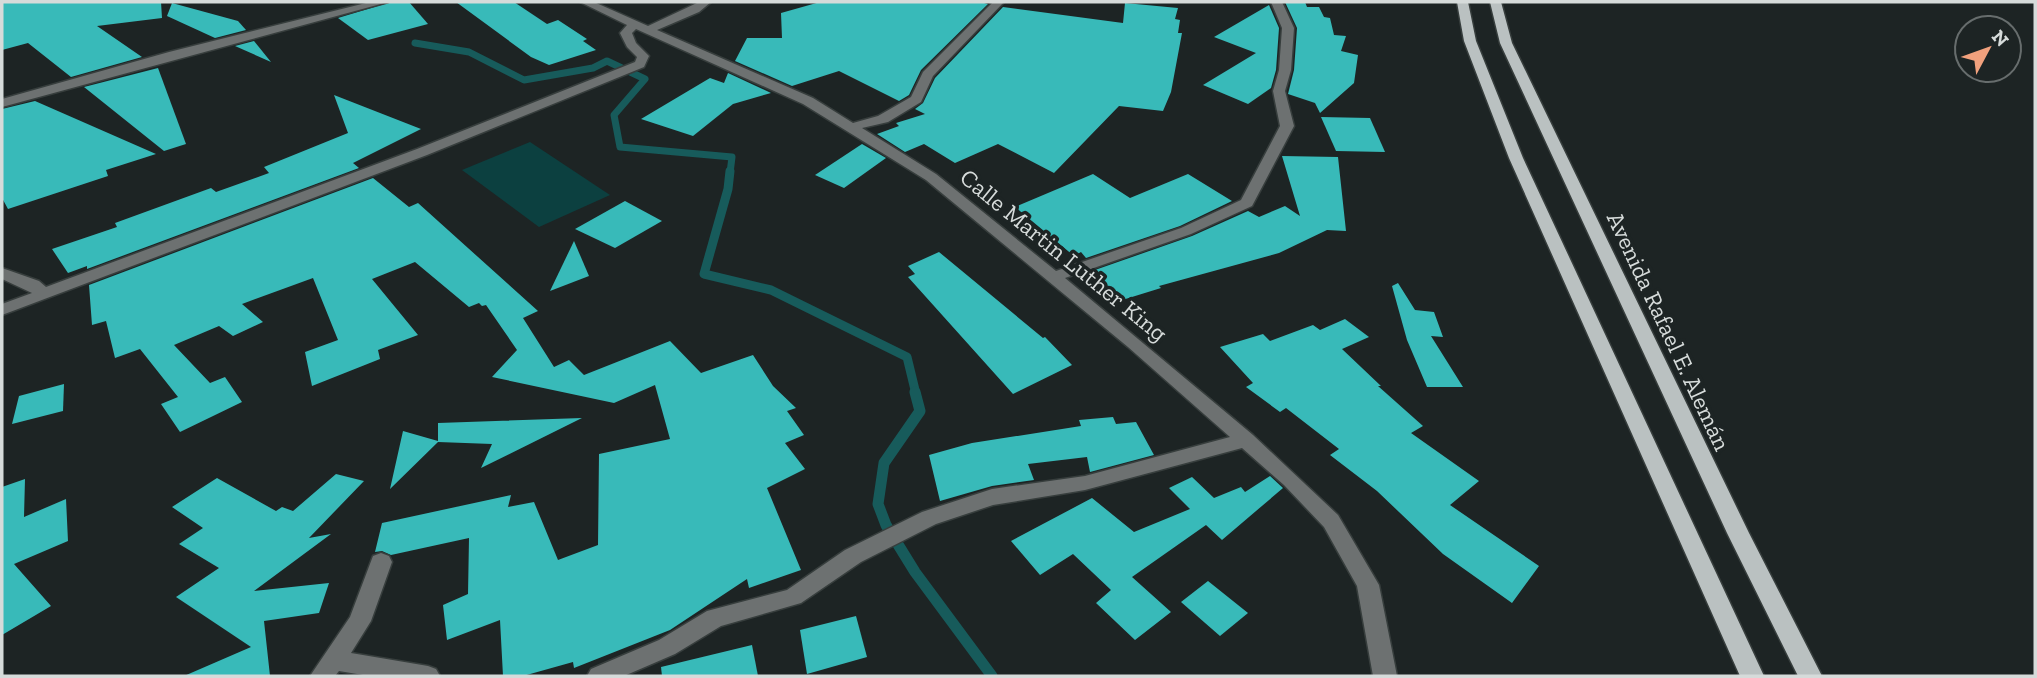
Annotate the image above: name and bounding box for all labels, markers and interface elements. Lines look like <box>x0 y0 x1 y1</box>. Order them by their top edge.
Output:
north arrow <box>1953 14 2023 84</box>
text: N <box>1987 25 2014 51</box>
street label: Calle Martin Luther King <box>955 162 1173 348</box>
street label: Avenida Rafael E. Alemán <box>1601 207 1737 455</box>

